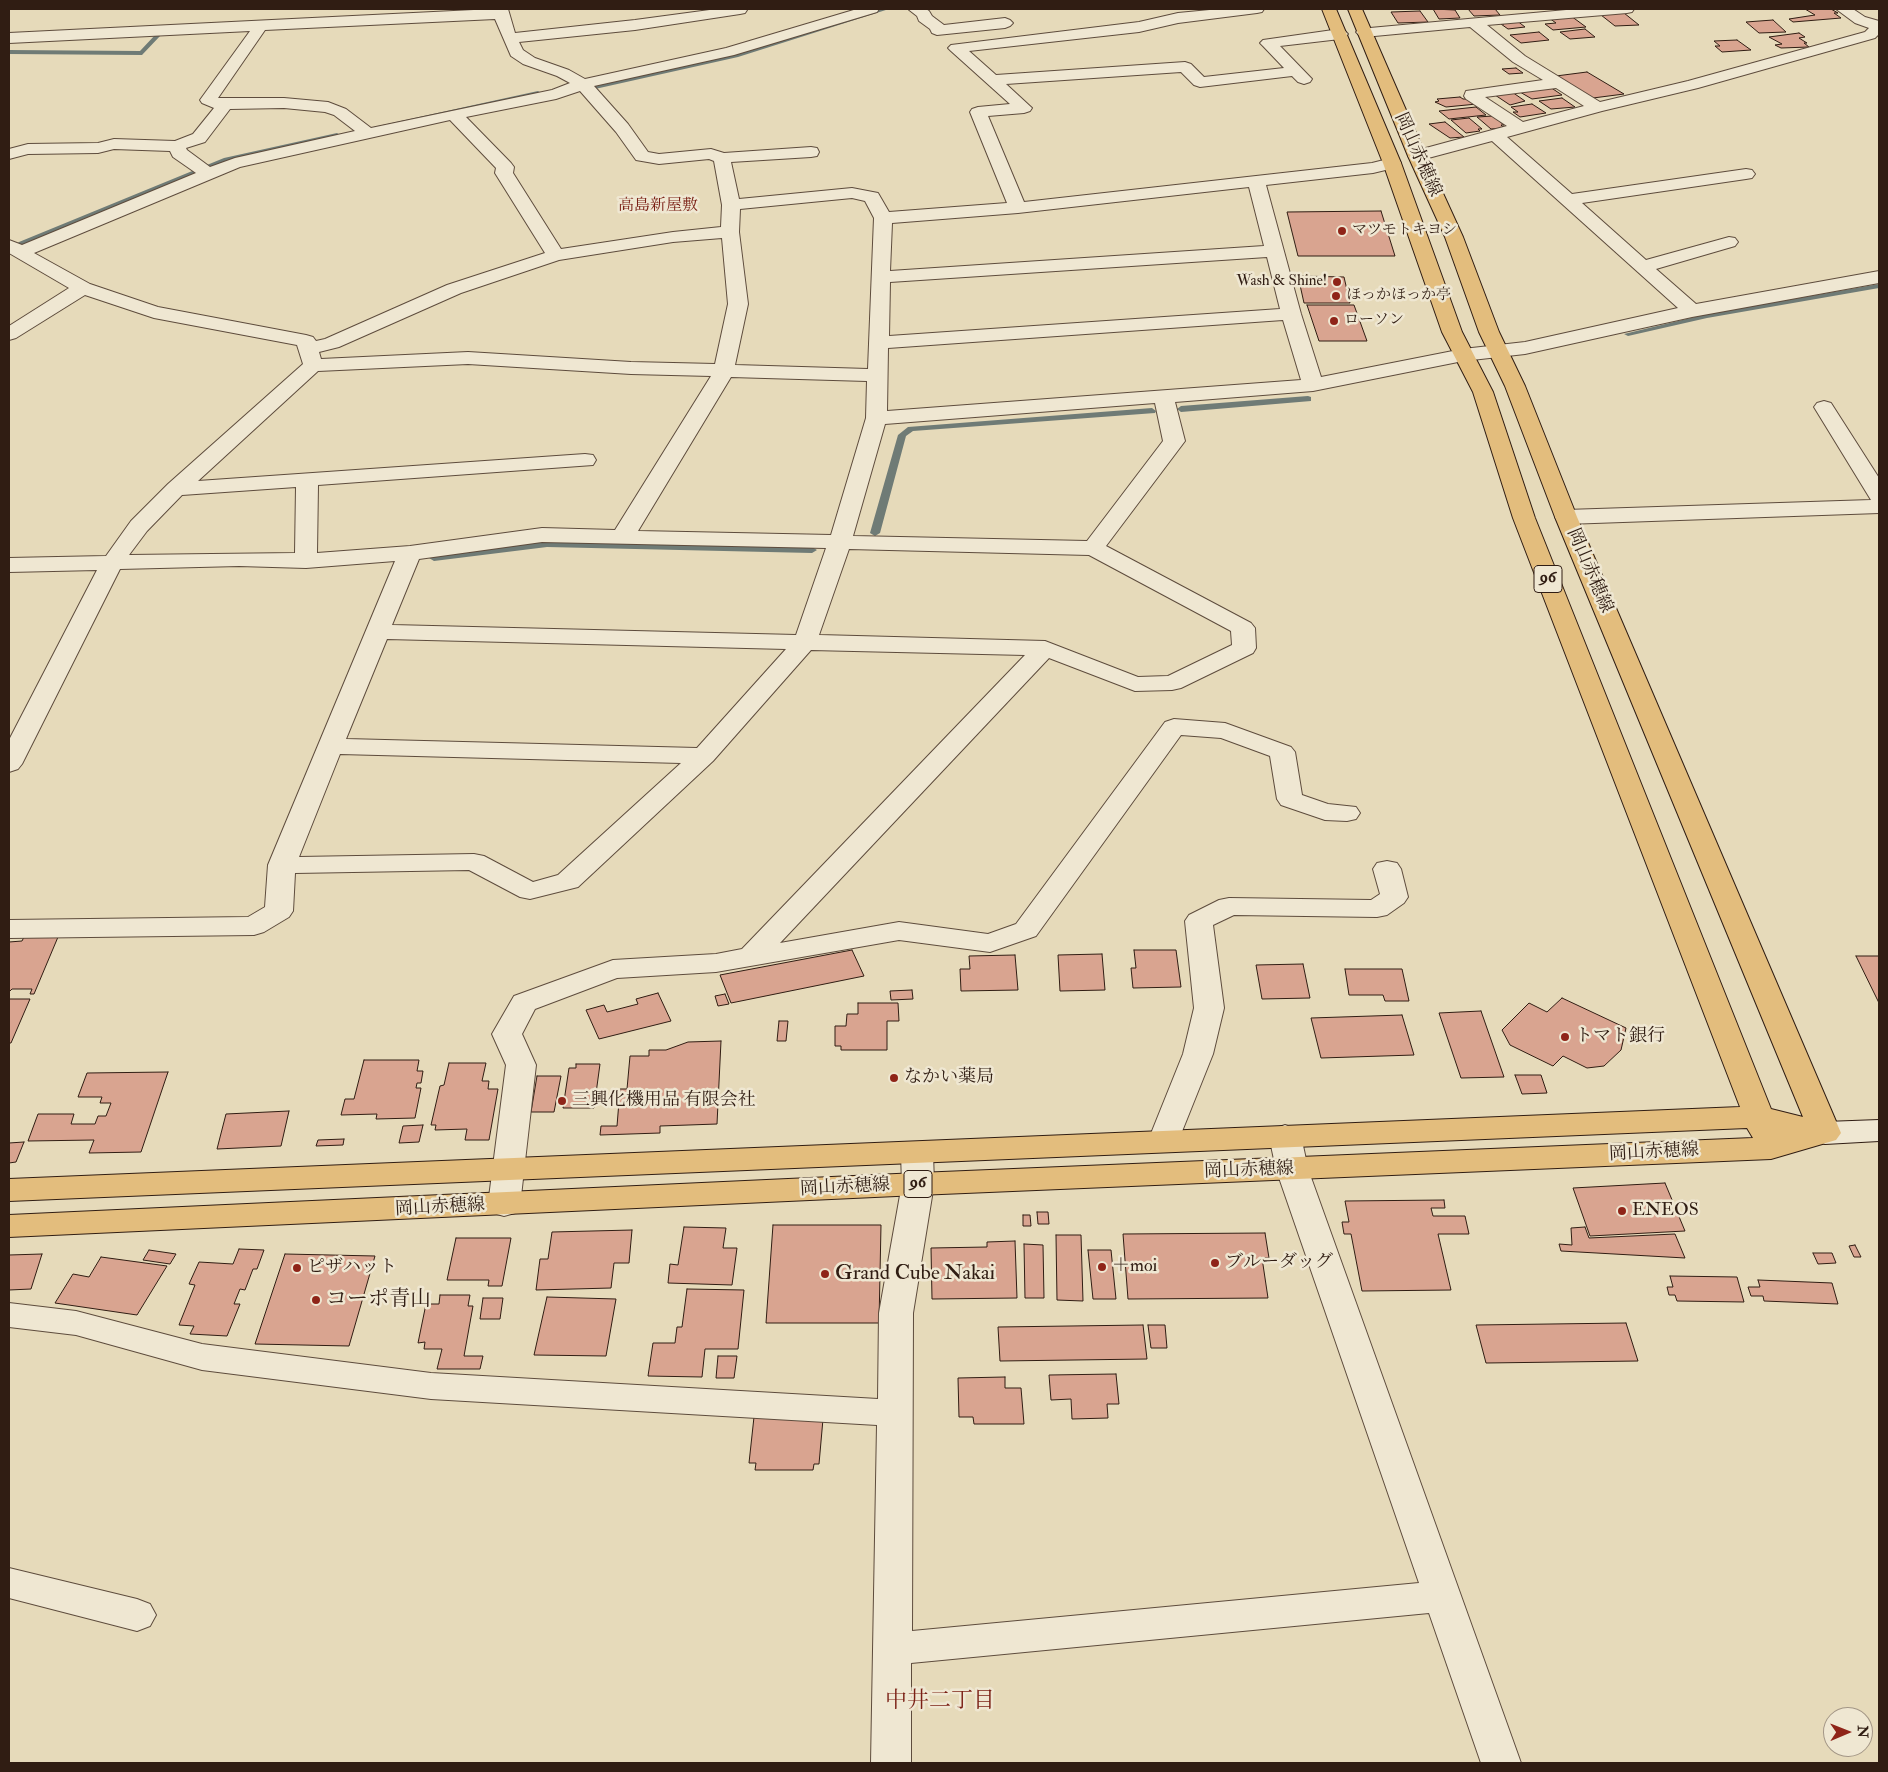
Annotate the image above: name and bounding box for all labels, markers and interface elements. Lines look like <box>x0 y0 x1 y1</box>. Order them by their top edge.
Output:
street label: 岡山赤穂線 <box>1389 109 1445 201</box>
district label: 高島新屋敷 <box>618 197 698 217</box>
place label: マツモトキヨシ <box>1352 222 1457 240</box>
marker: マツモトキヨシ <box>1336 225 1348 237</box>
place label: Wash & Shine! <box>1237 273 1327 291</box>
marker: Wash & Shine! <box>1331 276 1343 288</box>
place label: ほっかほっか亭 <box>1346 287 1451 305</box>
marker: ほっかほっか亭 <box>1330 290 1342 302</box>
place label: ローソン <box>1344 312 1404 330</box>
marker: ローソン <box>1328 315 1340 327</box>
street label: 岡山赤穂線 <box>1561 525 1617 617</box>
road number: 96 <box>1534 566 1562 592</box>
place label: トマト銀行 <box>1575 1026 1665 1048</box>
marker: トマト銀行 <box>1559 1031 1571 1043</box>
place label: なかい薬局 <box>904 1067 994 1089</box>
marker: なかい薬局 <box>888 1072 900 1084</box>
place label: 三興化機用品 有限会社 <box>572 1090 756 1112</box>
marker: 三興化機用品 有限会社 <box>556 1095 568 1107</box>
street label: 岡山赤穂線 <box>1608 1140 1700 1166</box>
street label: 岡山赤穂線 <box>1204 1159 1294 1183</box>
road number: 96 <box>904 1170 932 1198</box>
street label: 岡山赤穂線 <box>799 1175 891 1201</box>
street label: 岡山赤穂線 <box>394 1195 486 1221</box>
place label: ENEOS <box>1632 1200 1699 1222</box>
marker: ENEOS <box>1616 1205 1628 1217</box>
place label: ブルーダッグ <box>1225 1252 1333 1274</box>
place label: ＋moi <box>1112 1256 1157 1278</box>
place label: ピザハット <box>307 1257 397 1279</box>
marker: ブルーダッグ <box>1209 1257 1221 1269</box>
place label: Grand Cube Nakai <box>835 1261 995 1287</box>
marker: ＋moi <box>1096 1261 1108 1273</box>
marker: ピザハット <box>291 1262 303 1274</box>
marker: Grand Cube Nakai <box>819 1268 831 1280</box>
place label: コーポ青山 <box>326 1287 431 1313</box>
marker: コーポ青山 <box>310 1294 322 1306</box>
district label: 中井二丁目 <box>885 1689 995 1715</box>
north arrow <box>1823 1707 1873 1757</box>
text: N <box>1854 1725 1871 1738</box>

